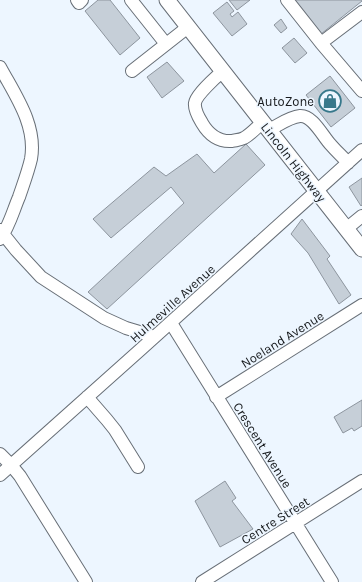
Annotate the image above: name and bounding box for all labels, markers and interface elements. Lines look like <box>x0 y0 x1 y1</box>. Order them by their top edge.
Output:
shop icon: AutoZone <box>317 88 343 114</box>
place label: AutoZone <box>257 94 314 109</box>
street label: Lincoln Highway <box>258 120 329 205</box>
street label: Hulmeville Avenue <box>127 261 218 346</box>
street label: Noeland Avenue <box>238 308 327 371</box>
street label: Crescent Avenue <box>230 400 295 491</box>
street label: Centre Street <box>238 493 312 547</box>

